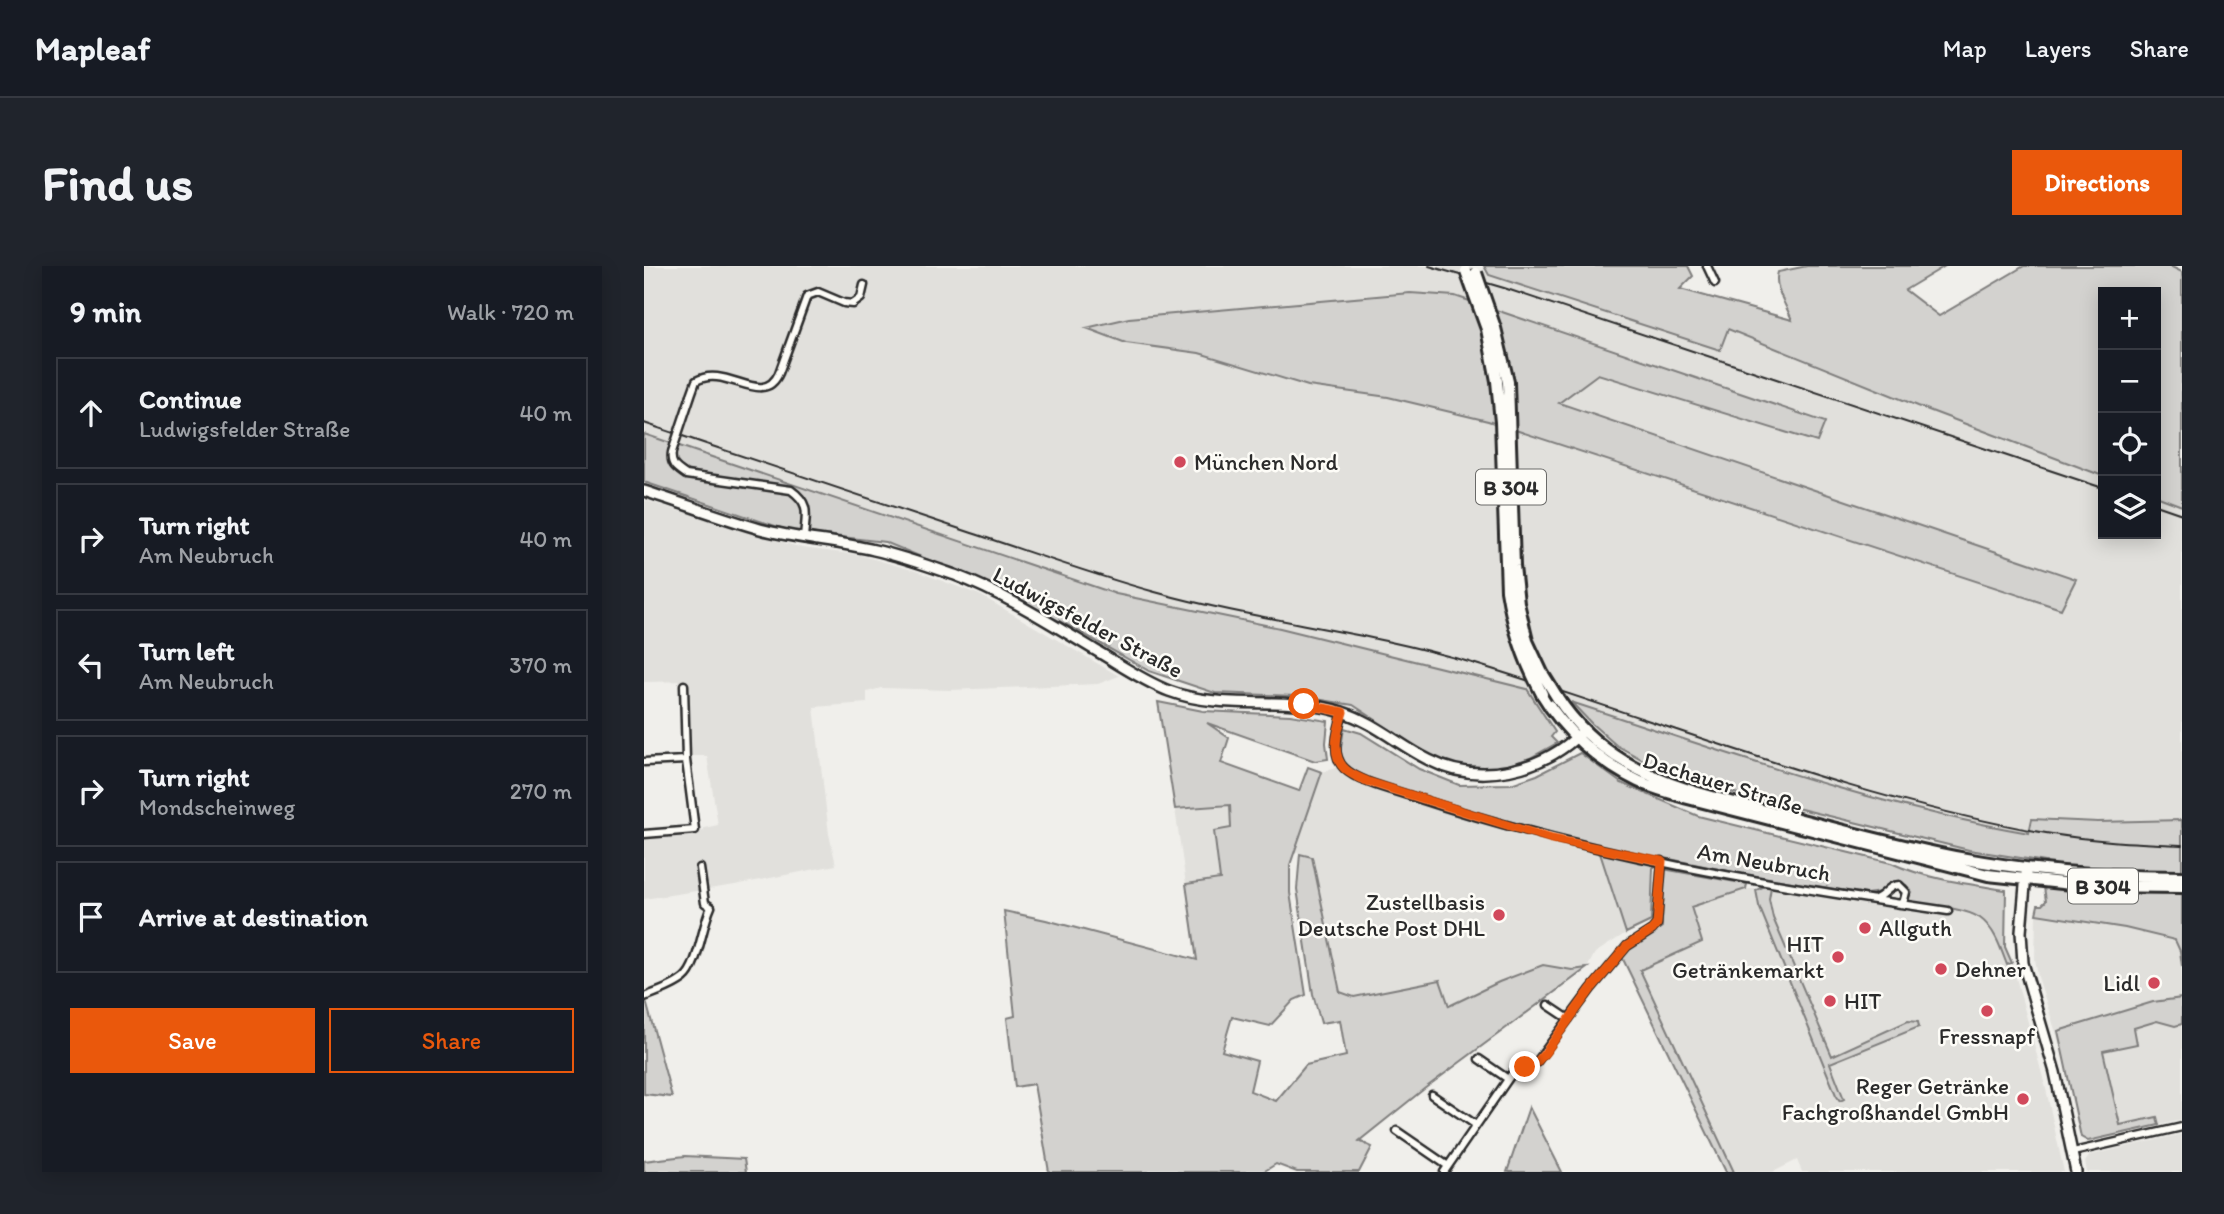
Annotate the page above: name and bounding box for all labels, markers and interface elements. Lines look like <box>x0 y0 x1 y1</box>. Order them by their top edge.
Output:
text: Mapleaf <box>35 29 150 68</box>
text: Map <box>1943 34 1987 63</box>
text: Layers <box>2025 34 2092 63</box>
text: Share <box>2130 34 2189 63</box>
button: Directions <box>2012 150 2182 215</box>
text: Find us <box>42 153 193 212</box>
map controls <box>2098 287 2161 539</box>
button: + <box>2098 287 2161 350</box>
text: 9 min <box>70 293 141 330</box>
text: Walk · 720 m <box>447 298 574 326</box>
button: − <box>2098 350 2161 413</box>
text: Continue <box>139 383 242 415</box>
icon: ahead <box>72 394 110 432</box>
text: 40 m <box>519 399 572 427</box>
button: locate <box>2098 413 2161 476</box>
text: Ludwigsfelder Straße <box>139 415 350 443</box>
place label: München Nord <box>1194 448 1339 476</box>
marker: München Nord <box>1172 454 1188 470</box>
road number: B 304 <box>1476 470 1546 504</box>
button: layers <box>2098 476 2161 539</box>
text: Turn right <box>139 509 250 541</box>
icon: right <box>72 520 110 558</box>
text: 40 m <box>519 525 572 553</box>
text: Am Neubruch <box>139 541 274 569</box>
street label: Ludwigsfelder Straße <box>988 560 1188 684</box>
text: Turn left <box>139 635 235 667</box>
icon: left <box>72 646 110 684</box>
text: 370 m <box>509 651 572 679</box>
text: Am Neubruch <box>139 667 274 695</box>
route start <box>1288 688 1319 719</box>
street label: Dachauer Straße <box>1640 745 1806 821</box>
text: Turn right <box>139 761 250 793</box>
icon: right <box>72 772 110 810</box>
text: 270 m <box>510 777 572 805</box>
text: Mondscheinweg <box>139 793 295 821</box>
street label: Am Neubruch <box>1695 837 1833 888</box>
road number: B 304 <box>2068 868 2138 904</box>
place label: Zustellbasis Deutsche Post DHL <box>1298 888 1485 942</box>
icon: arrive <box>72 898 110 936</box>
text: Arrive at destination <box>139 901 368 933</box>
marker: Zustellbasis Deutsche Post DHL <box>1491 907 1507 923</box>
place label: Allguth <box>1879 914 1952 942</box>
marker: Allguth <box>1857 920 1873 936</box>
place label: HIT Getränkemarkt <box>1672 930 1824 984</box>
marker: HIT Getränkemarkt <box>1830 949 1846 965</box>
place label: Dehner <box>1955 955 2026 983</box>
marker: Dehner <box>1933 961 1949 977</box>
place label: Lidl <box>2103 969 2140 997</box>
marker: Lidl <box>2146 975 2162 991</box>
place label: HIT <box>1844 987 1881 1015</box>
marker: HIT <box>1822 993 1838 1009</box>
marker: Fressnapf <box>1979 1003 1995 1019</box>
button: Save <box>70 1008 315 1073</box>
button: Share <box>329 1008 574 1073</box>
place label: Fressnapf <box>1939 1022 2036 1050</box>
route end <box>1509 1051 1540 1082</box>
place label: Reger Getränke Fachgroßhandel GmbH <box>1782 1072 2009 1126</box>
marker: Reger Getränke Fachgroßhandel GmbH <box>2015 1091 2031 1107</box>

